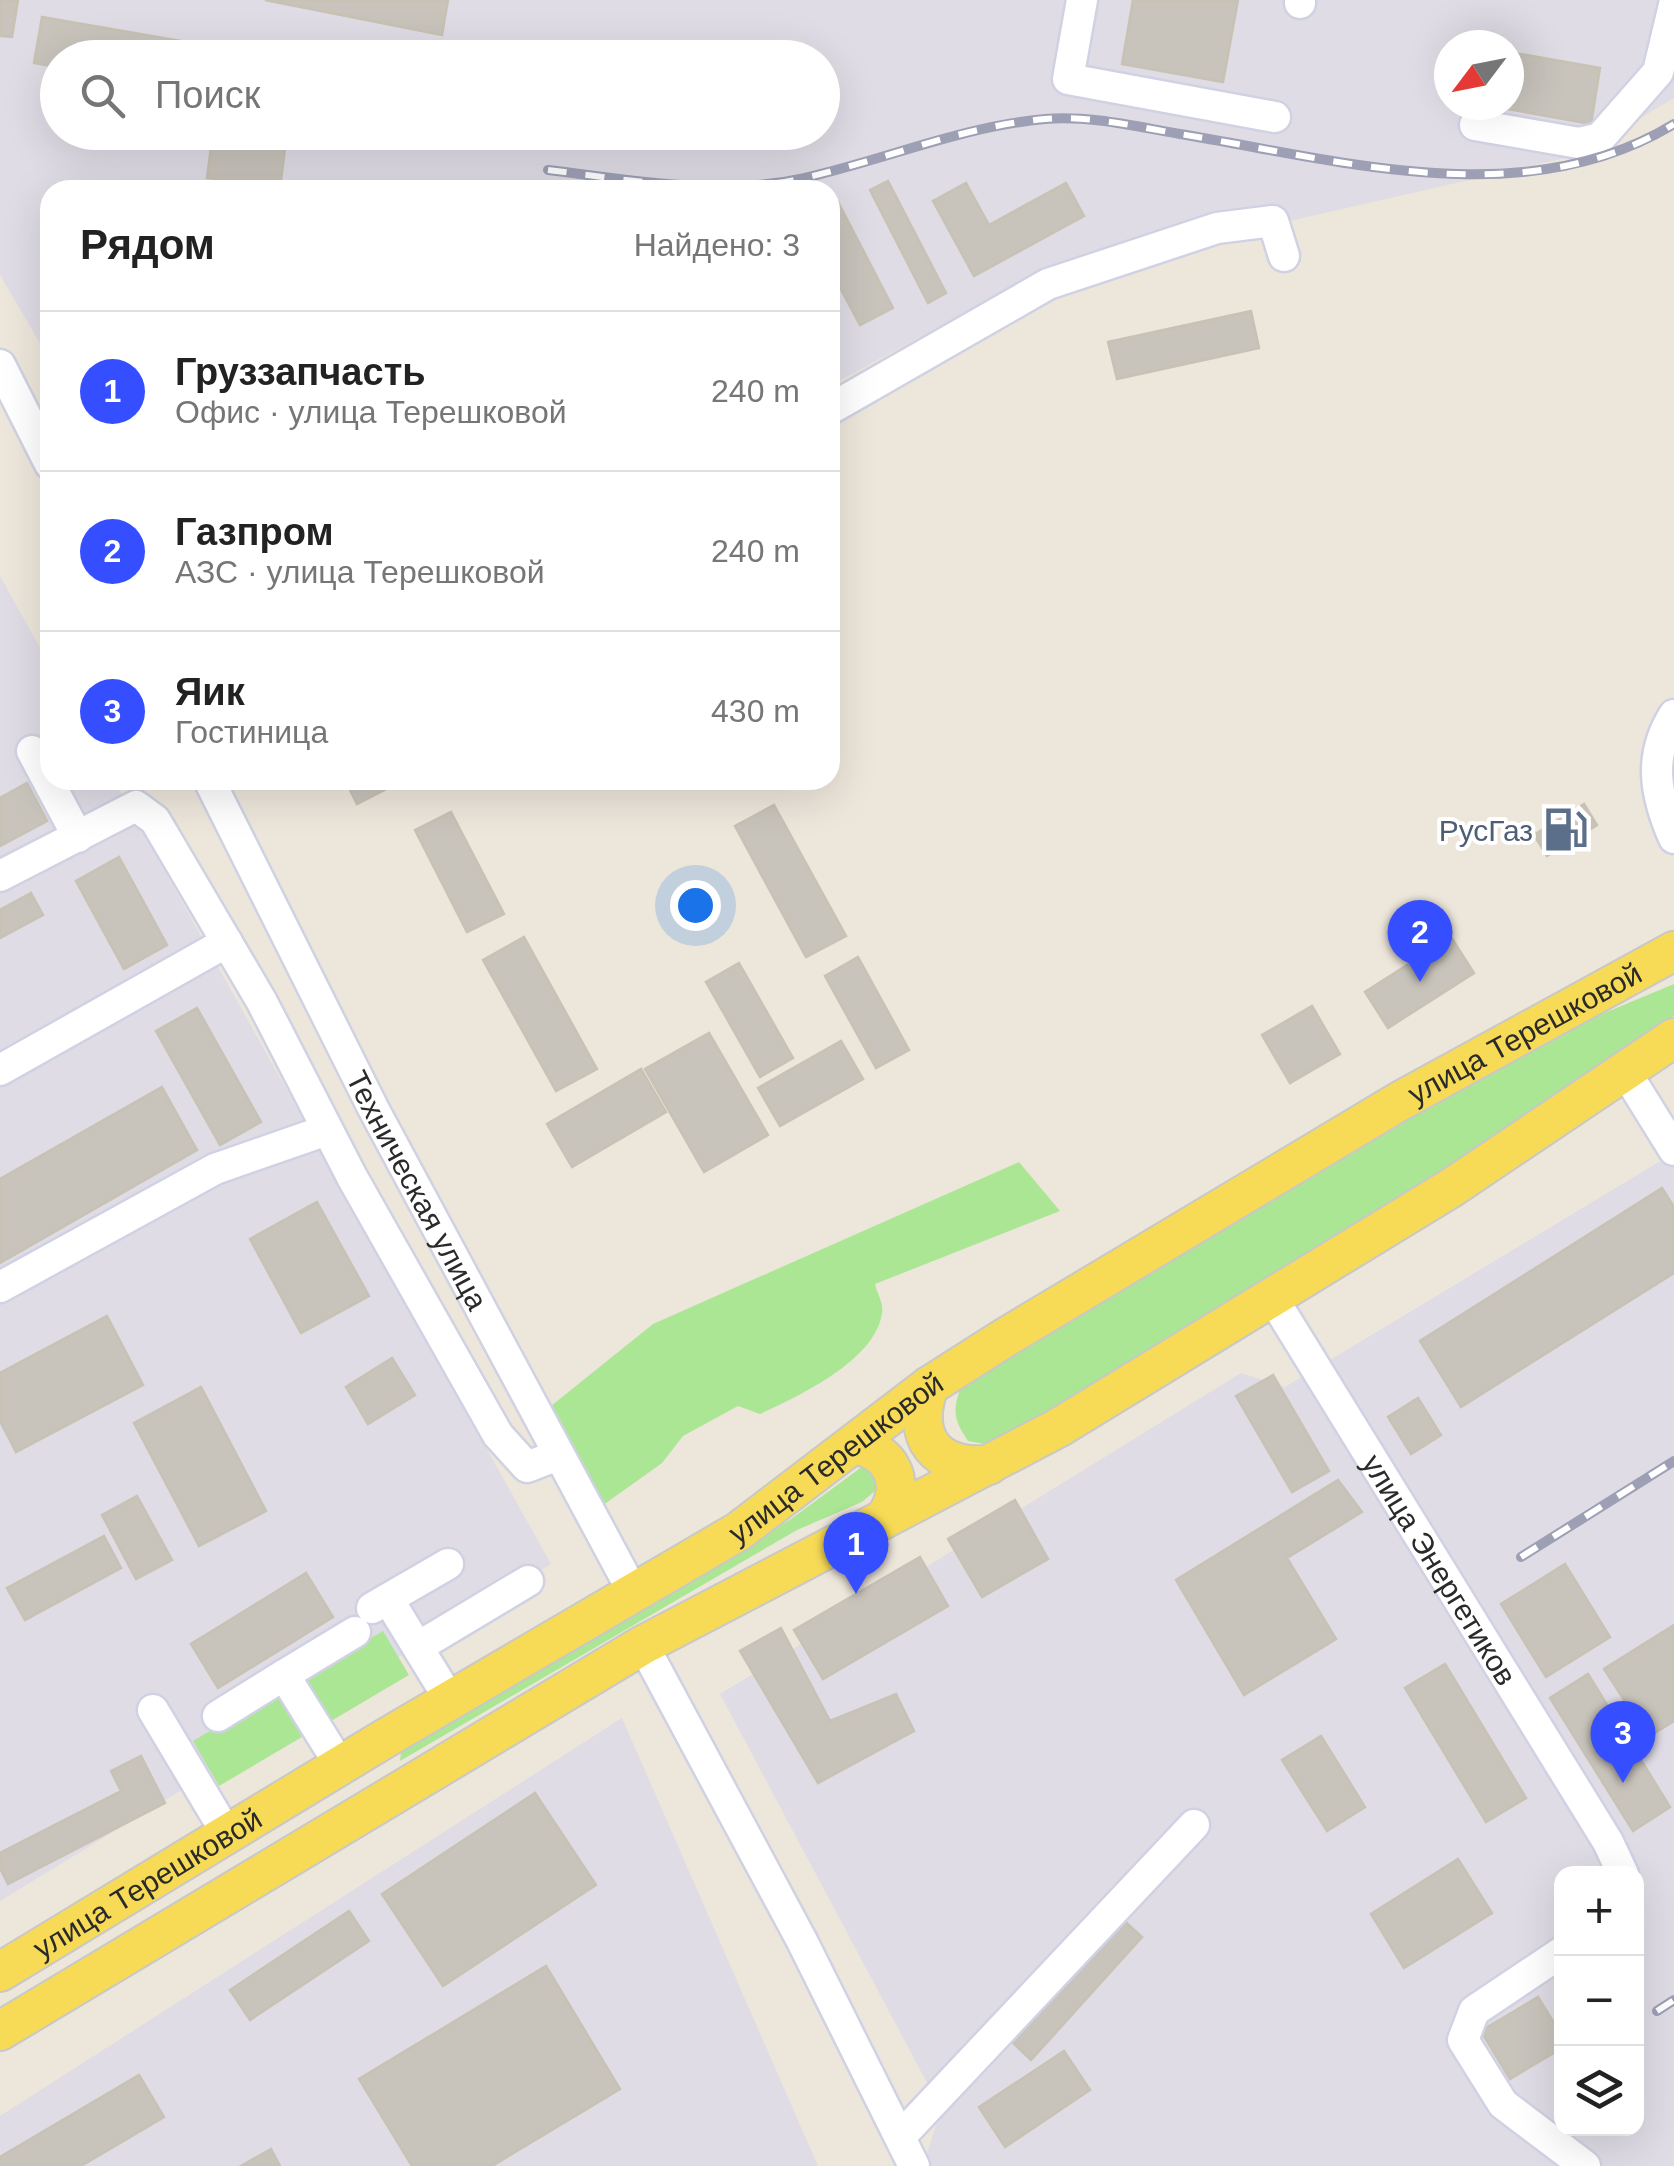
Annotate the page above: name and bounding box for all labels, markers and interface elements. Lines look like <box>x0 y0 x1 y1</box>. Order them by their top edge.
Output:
north arrow <box>1434 30 1524 120</box>
search box <box>40 40 840 150</box>
icon: search <box>75 68 130 123</box>
text: Поиск <box>155 74 260 116</box>
text: Рядом <box>80 221 215 268</box>
text: Найдено: 3 <box>634 227 800 263</box>
text: Груззапчасть <box>175 351 426 393</box>
text: 1 <box>104 373 121 409</box>
text: 240 m <box>711 373 800 409</box>
text: Офис · улица Терешковой <box>175 394 567 430</box>
text: Газпром <box>175 511 334 553</box>
text: 2 <box>104 533 121 569</box>
text: 240 m <box>711 533 800 569</box>
text: АЗС · улица Терешковой <box>175 554 545 590</box>
text: Яик <box>175 671 245 713</box>
text: 3 <box>104 693 121 729</box>
text: 430 m <box>711 693 800 729</box>
text: Гостиница <box>175 714 328 750</box>
fuel station icon: РусГаз <box>1542 806 1590 854</box>
place label: РусГаз <box>1439 814 1533 847</box>
your location <box>670 880 721 931</box>
pin: 2 <box>1388 900 1452 982</box>
street label: улица Терешковой <box>1402 956 1647 1110</box>
street label: Техническая улица <box>340 1065 495 1315</box>
street label: улица Терешковой <box>723 1365 949 1550</box>
street label: улица Энергетиков <box>1356 1448 1524 1691</box>
pin: 1 <box>824 1512 888 1594</box>
pin: 3 <box>1590 1700 1656 1783</box>
street label: улица Терешковой <box>27 1801 267 1965</box>
map controls <box>1554 1866 1644 2136</box>
button: + <box>1554 1866 1644 1956</box>
button: − <box>1554 1956 1644 2046</box>
button: layers <box>1554 2046 1644 2136</box>

